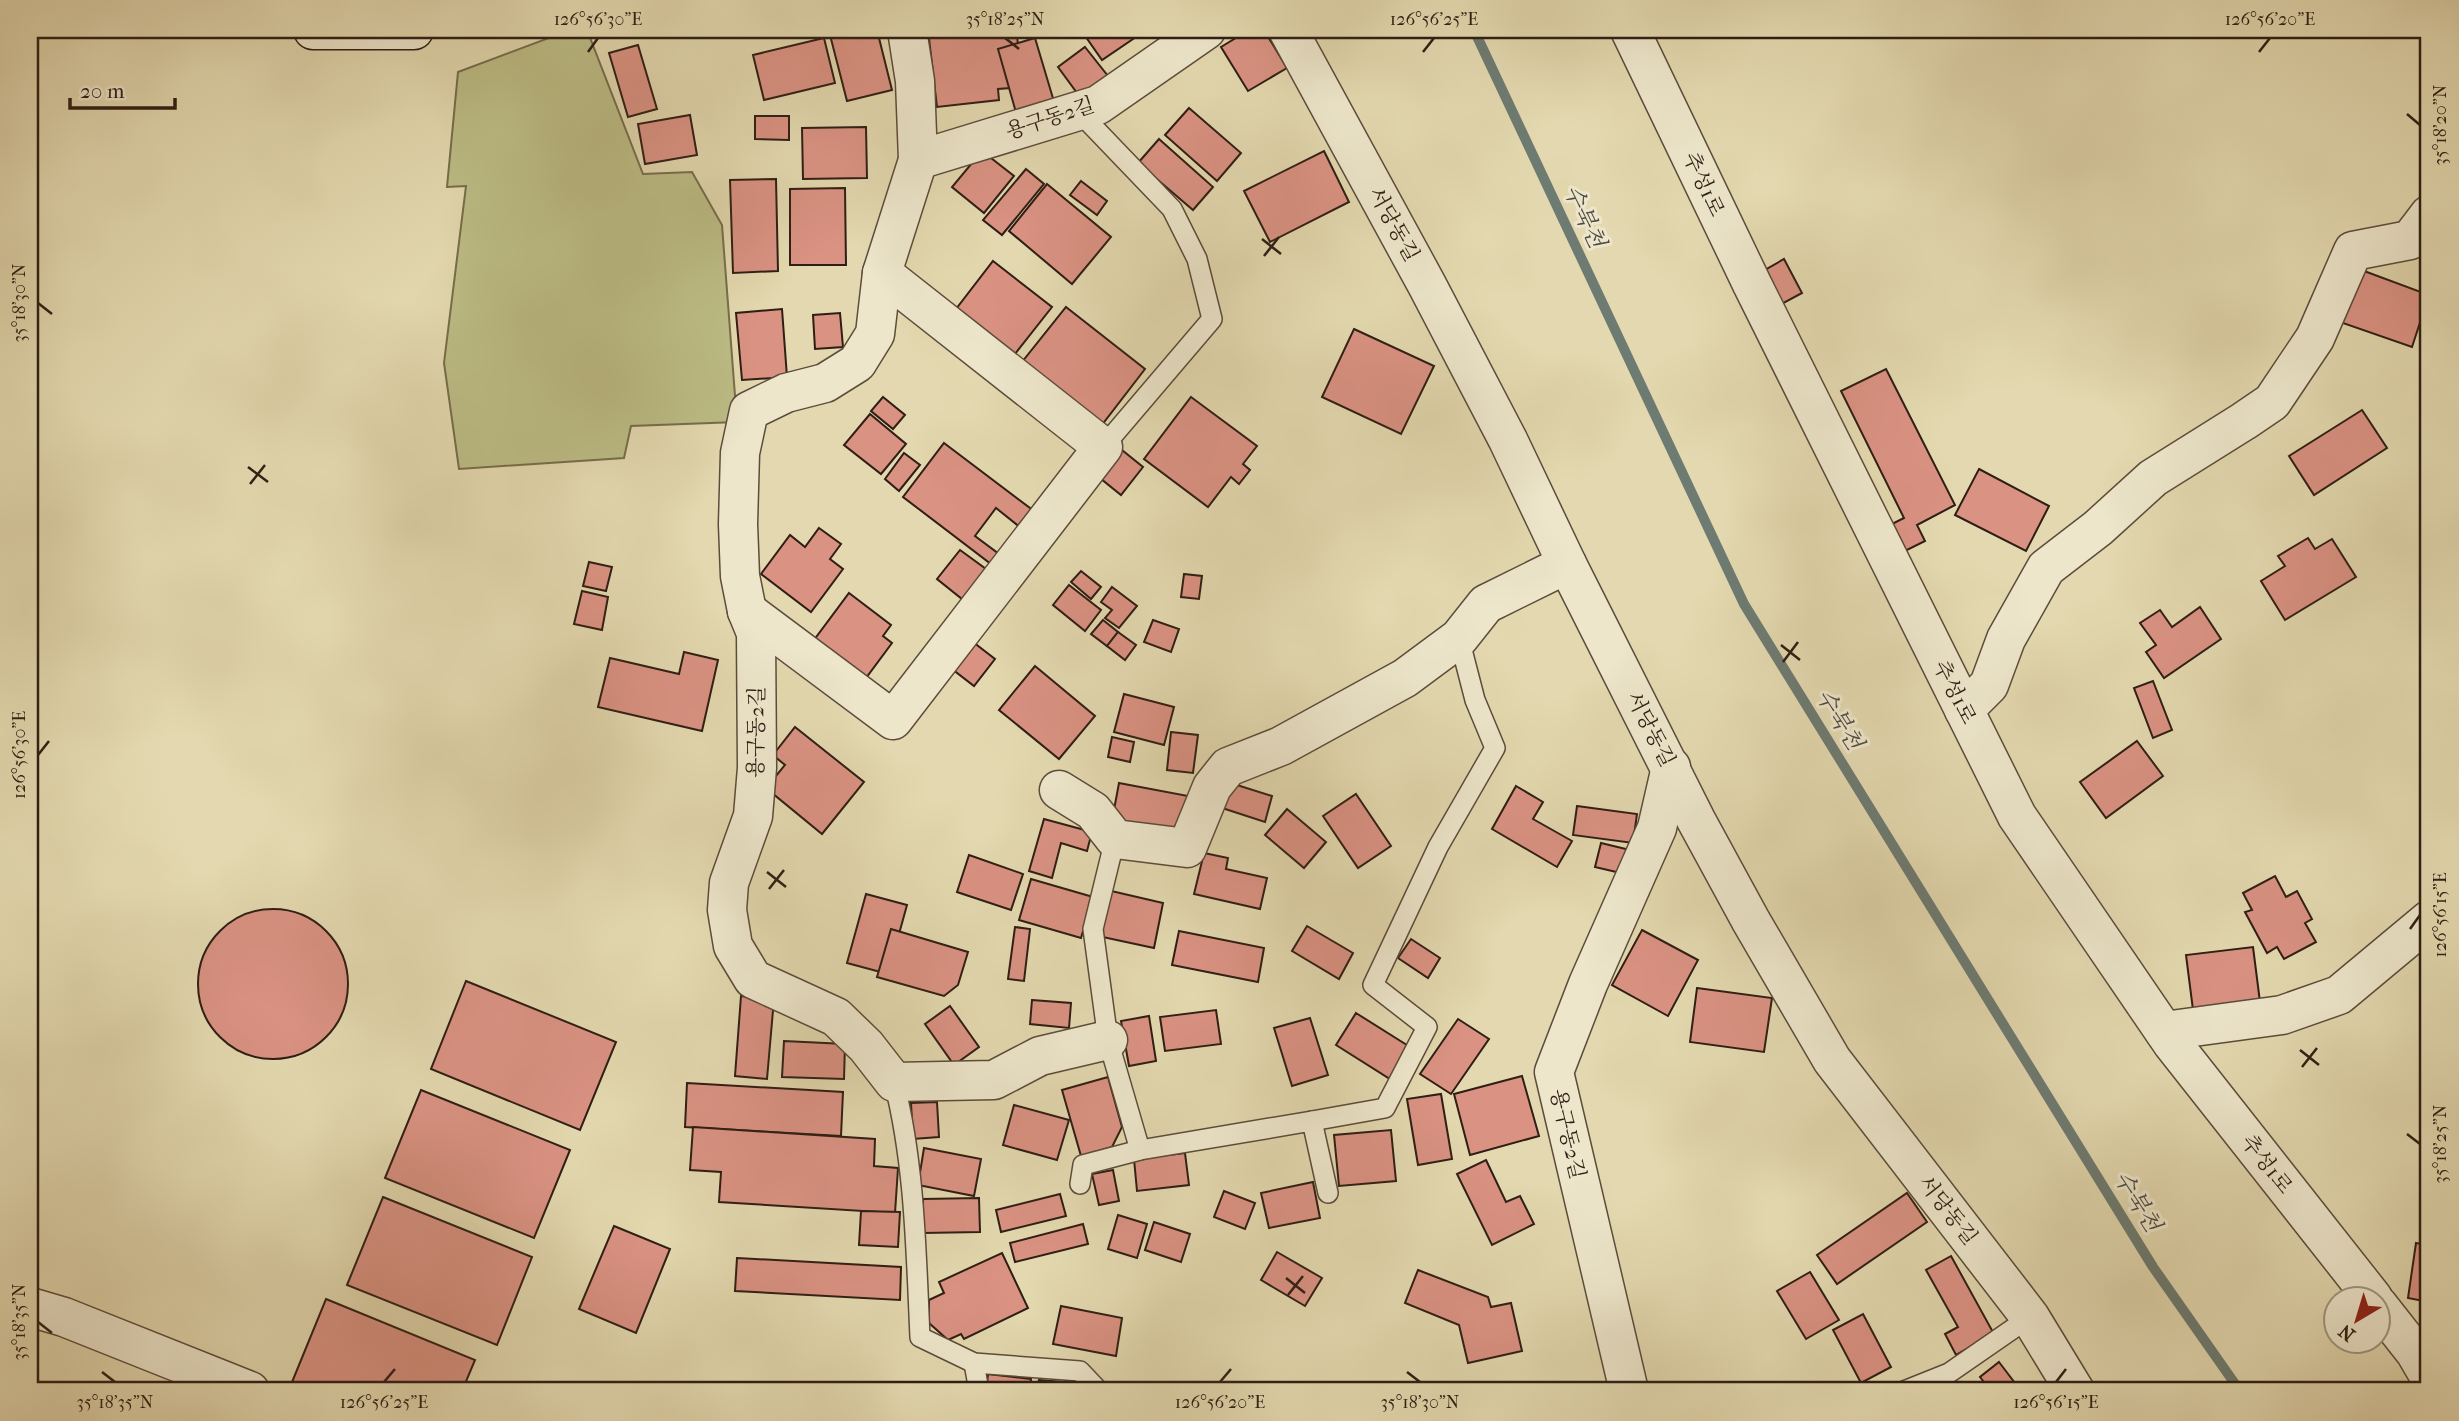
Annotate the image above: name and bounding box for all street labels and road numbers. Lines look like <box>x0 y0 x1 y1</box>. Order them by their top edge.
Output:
street label: 용구동2길 <box>1003 92 1097 144</box>
street label: 추성1로 <box>1679 148 1729 220</box>
street label: 서당동길 <box>1364 183 1424 265</box>
street label: 추성1로 <box>1929 656 1981 728</box>
street label: 용구동2길 <box>743 686 769 778</box>
street label: 서당동길 <box>1622 687 1680 771</box>
street label: 용구동2길 <box>1546 1087 1590 1181</box>
street label: 추성1로 <box>2237 1130 2297 1198</box>
street label: 서당동길 <box>1914 1171 1982 1249</box>

